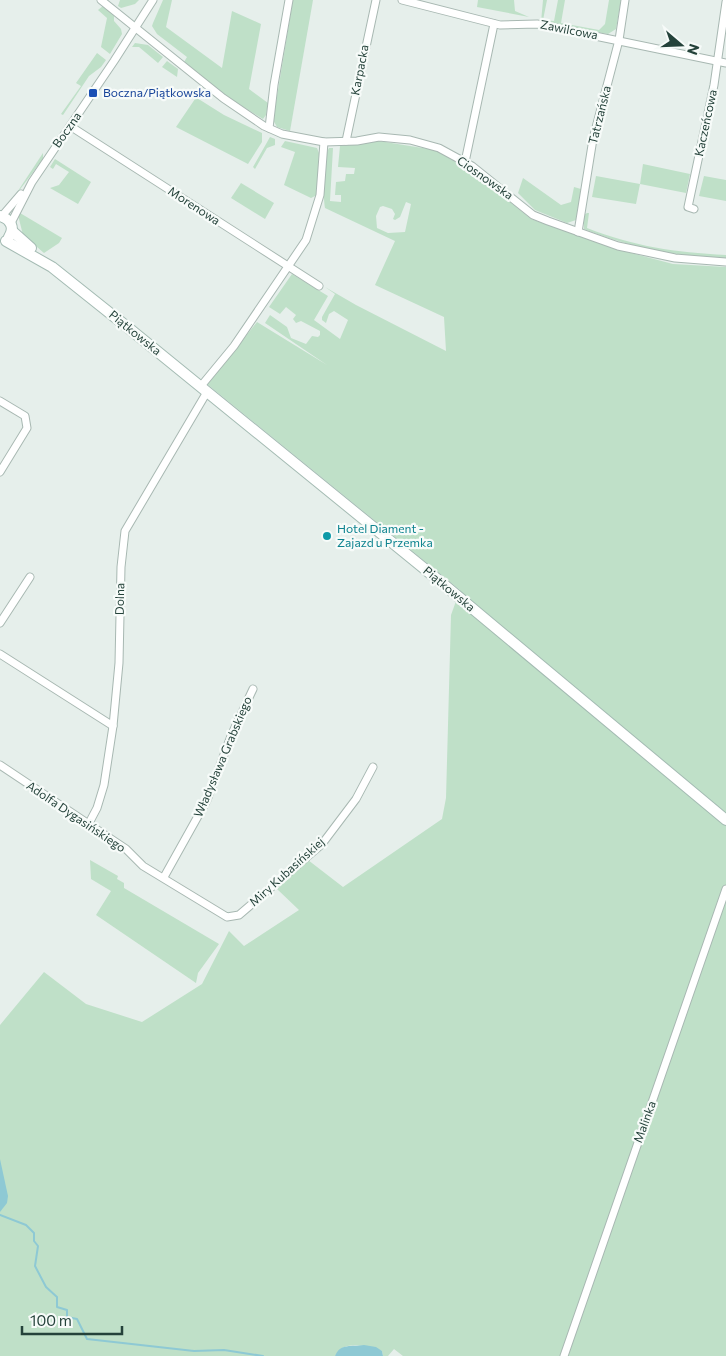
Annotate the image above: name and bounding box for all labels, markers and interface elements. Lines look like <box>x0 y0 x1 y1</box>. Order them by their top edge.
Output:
street label: Zawilcowa <box>539 17 599 41</box>
north arrow <box>656 20 706 70</box>
text: N <box>684 42 704 57</box>
street label: Karpacka <box>347 43 371 96</box>
street label: Tatrzańska <box>585 84 613 146</box>
place label: Boczna/Piątkowska <box>103 85 211 99</box>
marker: Boczna/Piątkowska <box>87 87 99 99</box>
street label: Kaczeńcowa <box>691 88 719 158</box>
street label: Boczna <box>49 109 83 150</box>
street label: Ciosnowska <box>455 153 516 202</box>
street label: Morenowa <box>166 183 223 227</box>
street label: Piątkowska <box>107 307 164 357</box>
place label: Hotel Diament - Zajazd u Przemka <box>337 521 433 549</box>
marker: Hotel Diament - Zajazd u Przemka <box>321 530 333 542</box>
street label: Piątkowska <box>421 563 478 614</box>
street label: Dolna <box>112 583 126 615</box>
street label: Władysława Grabskiego <box>190 694 254 819</box>
street label: Adolfa Dygasińskiego <box>24 778 129 854</box>
street label: Miry Kubasińskiej <box>246 834 327 908</box>
street label: Malinka <box>630 1099 658 1144</box>
scale bar <box>22 1304 122 1336</box>
text: 100 m <box>30 1311 72 1329</box>

